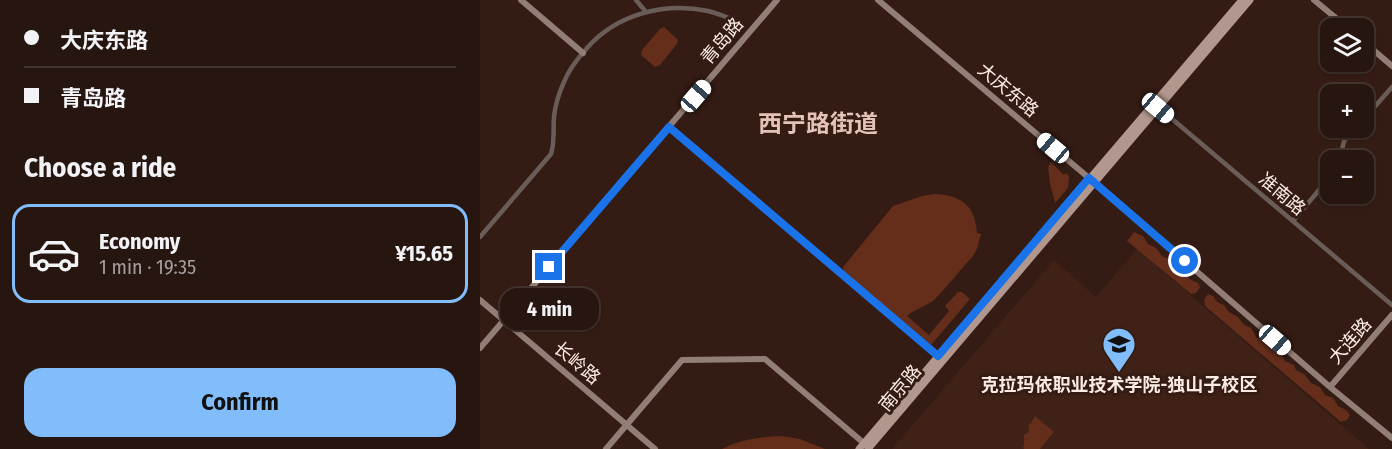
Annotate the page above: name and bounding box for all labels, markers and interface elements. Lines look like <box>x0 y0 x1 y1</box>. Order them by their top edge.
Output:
street label: 青岛路 <box>696 13 748 69</box>
map controls <box>1320 18 1374 204</box>
button: layers <box>1320 18 1374 72</box>
text: 大庆东路 <box>60 27 148 54</box>
street label: 大庆东路 <box>973 58 1043 122</box>
car <box>677 77 715 115</box>
button: + <box>1320 84 1374 138</box>
text: 青岛路 <box>60 85 126 112</box>
car <box>1138 90 1178 126</box>
district label: 西宁路街道 <box>758 110 878 138</box>
car <box>1033 130 1073 166</box>
button: − <box>1320 150 1374 204</box>
text: Choose a ride <box>24 152 176 184</box>
street label: 准南路 <box>1254 168 1310 220</box>
icon: car <box>27 227 81 281</box>
text: Economy <box>99 228 180 255</box>
text: ¥15.65 <box>395 240 453 267</box>
route start <box>1171 247 1198 274</box>
route end <box>535 253 562 280</box>
text: 1 min · 19:35 <box>99 255 196 279</box>
callout: 4 min <box>500 288 598 330</box>
text: 4 min <box>527 297 572 321</box>
street label: 大连路 <box>1324 313 1376 369</box>
car <box>1256 321 1294 359</box>
school or university icon: 克拉玛依职业技术学院-独山子校区 <box>1101 326 1137 373</box>
street label: 长岭路 <box>549 337 605 389</box>
street label: 南京路 <box>874 360 926 416</box>
button: Confirm <box>24 368 456 437</box>
place label: 克拉玛依职业技术学院-独山子校区 <box>981 374 1257 396</box>

